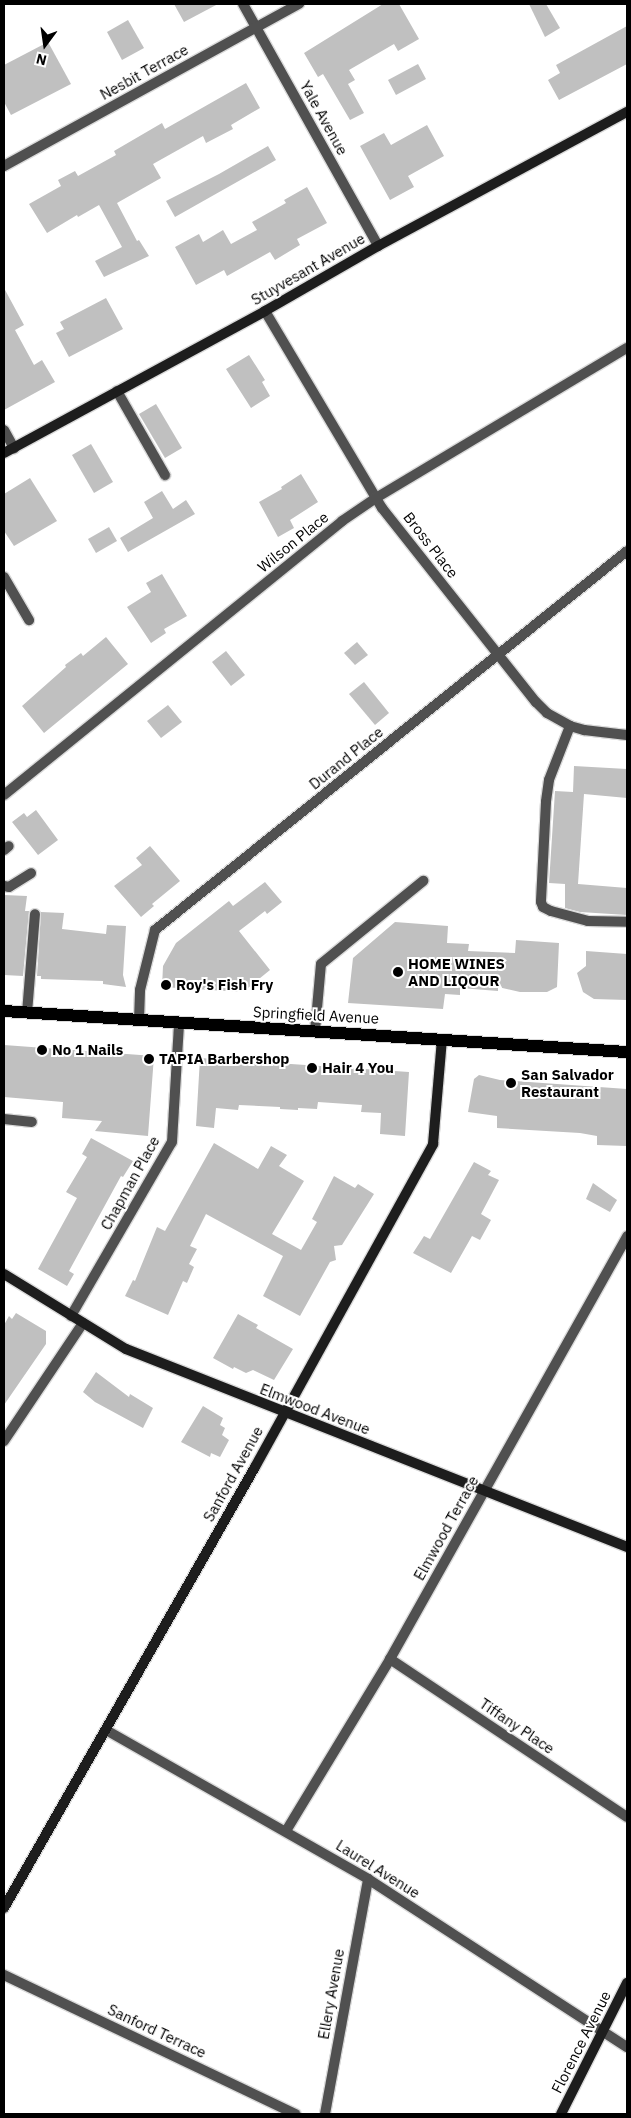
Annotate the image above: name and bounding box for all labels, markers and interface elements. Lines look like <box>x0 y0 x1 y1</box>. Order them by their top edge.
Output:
north arrow <box>20 20 70 70</box>
street label: Nesbit Terrace <box>97 40 191 104</box>
text: N <box>34 50 48 70</box>
street label: Yale Avenue <box>296 78 352 158</box>
street label: Stuyvesant Avenue <box>248 229 368 309</box>
street label: Wilson Place <box>254 508 332 576</box>
street label: Bross Place <box>400 509 462 581</box>
street label: Durand Place <box>305 723 387 793</box>
place label: HOME WINES AND LIQOUR <box>408 954 505 989</box>
marker: HOME WINES AND LIQOUR <box>392 966 404 978</box>
place label: Roy's Fish Fry <box>176 976 273 994</box>
marker: Roy's Fish Fry <box>160 979 172 991</box>
street label: Springfield Avenue <box>252 1003 380 1027</box>
place label: No 1 Nails <box>52 1041 123 1059</box>
marker: No 1 Nails <box>36 1044 48 1056</box>
place label: TAPIA Barbershop <box>159 1050 289 1068</box>
marker: TAPIA Barbershop <box>143 1053 155 1065</box>
place label: Hair 4 You <box>322 1059 394 1077</box>
marker: Hair 4 You <box>306 1062 318 1074</box>
place label: San Salvador Restaurant <box>521 1065 614 1100</box>
marker: San Salvador Restaurant <box>505 1077 517 1089</box>
street label: Chapman Place <box>97 1133 163 1233</box>
street label: Elmwood Avenue <box>257 1380 373 1438</box>
street label: Sanford Avenue <box>199 1423 267 1525</box>
street label: Elmwood Terrace <box>410 1473 482 1583</box>
street label: Tiffany Place <box>476 1694 558 1758</box>
street label: Laurel Avenue <box>333 1836 423 1902</box>
street label: Ellery Avenue <box>314 1947 348 2041</box>
street label: Florence Avenue <box>547 1988 615 2096</box>
street label: Sanford Terrace <box>105 2000 209 2062</box>

